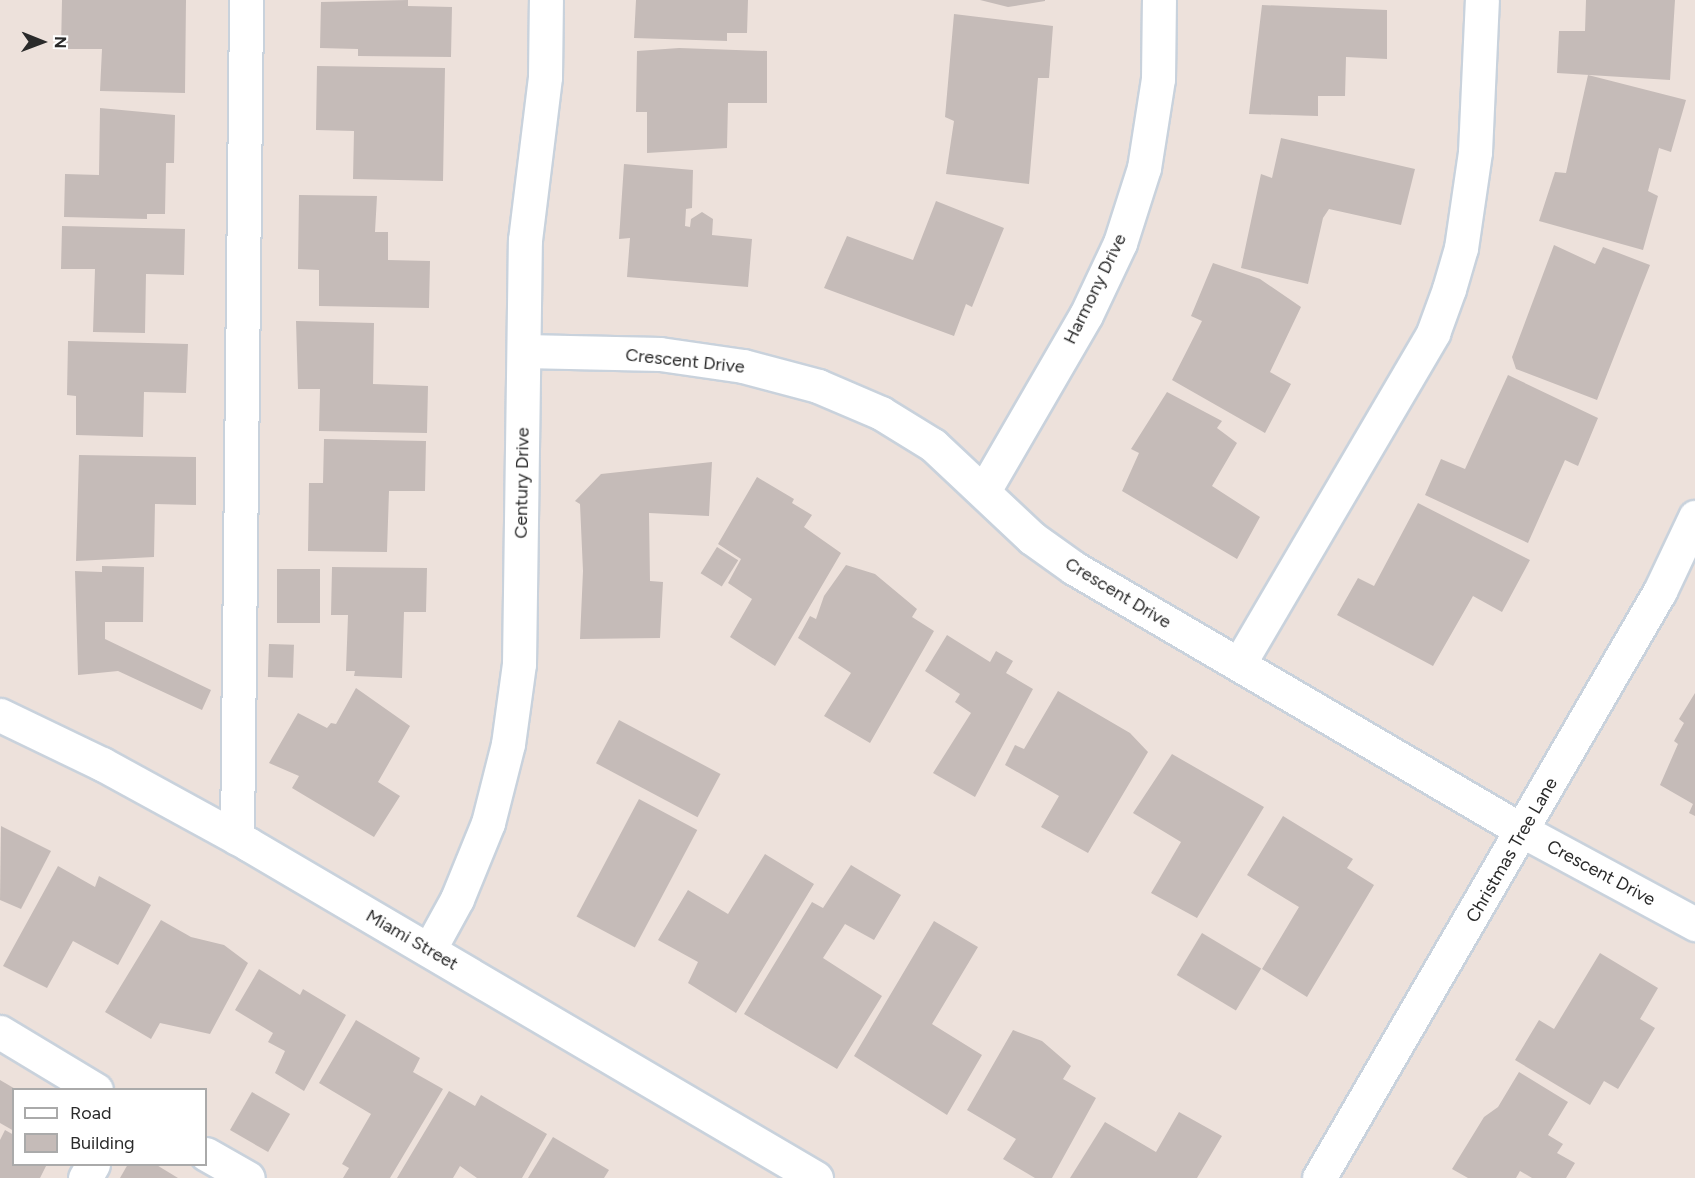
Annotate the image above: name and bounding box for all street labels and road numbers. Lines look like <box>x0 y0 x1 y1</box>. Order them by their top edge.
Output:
street label: Harmony Drive <box>1059 230 1131 348</box>
street label: Crescent Drive <box>624 344 746 378</box>
street label: Century Drive <box>510 427 534 539</box>
street label: Crescent Drive <box>1061 553 1175 633</box>
street label: Christmas Tree Lane <box>1462 774 1562 926</box>
street label: Crescent Drive <box>1543 835 1659 911</box>
street label: Miami Street <box>362 905 462 975</box>

